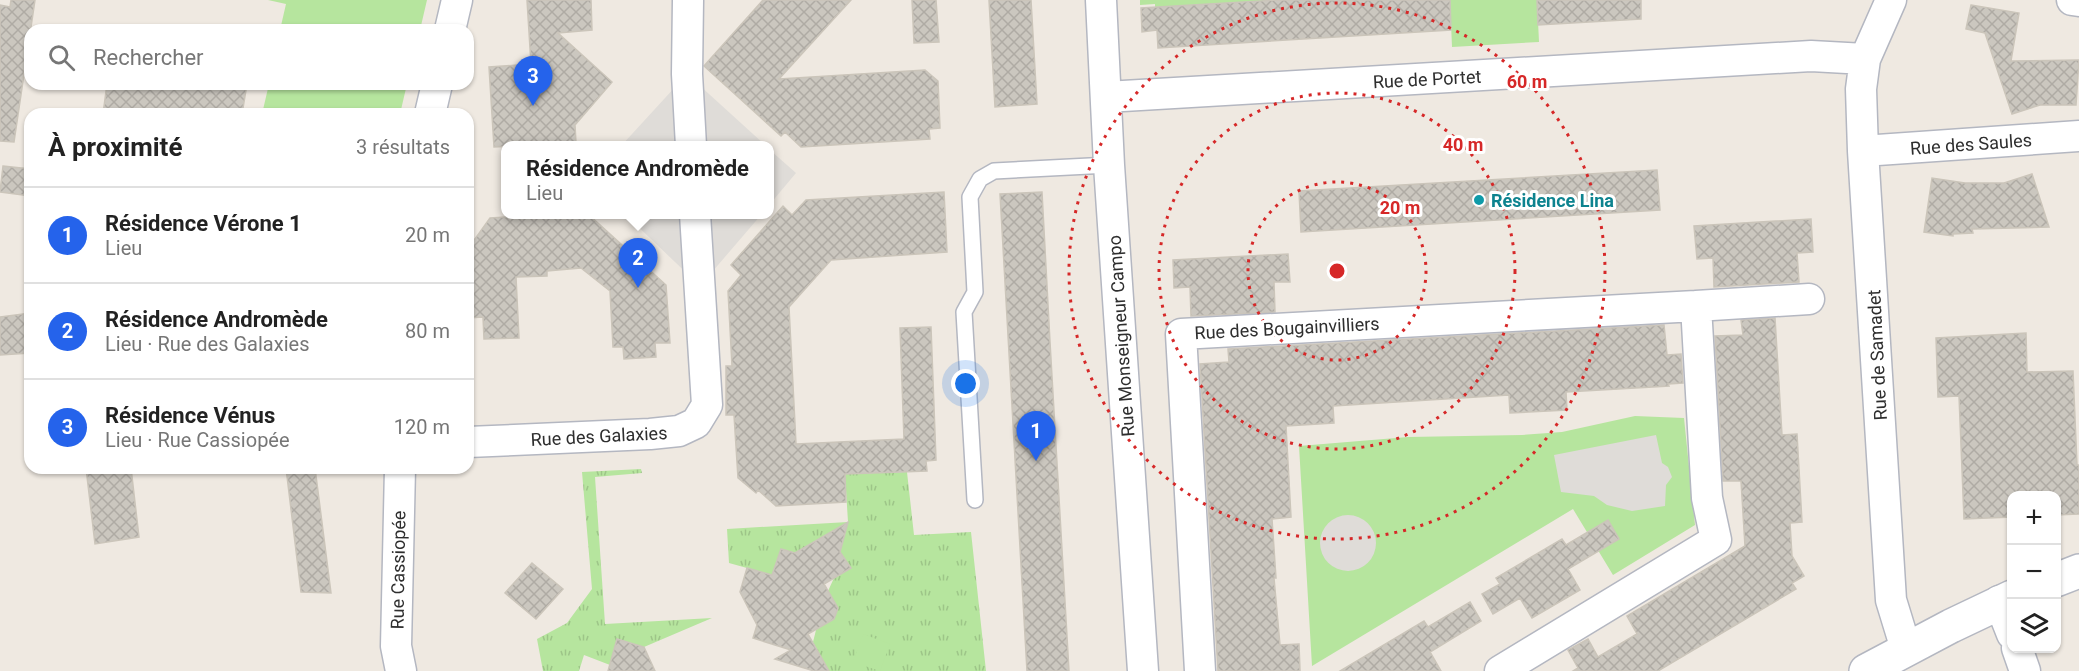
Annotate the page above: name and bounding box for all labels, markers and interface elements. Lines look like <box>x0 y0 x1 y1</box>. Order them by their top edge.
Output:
search box <box>24 24 474 90</box>
icon: search <box>45 41 78 74</box>
text: Rechercher <box>93 45 204 70</box>
pin: 3 <box>514 57 552 106</box>
street label: Rue de Portet <box>1372 66 1482 92</box>
text: 60 m <box>1507 71 1547 92</box>
street label: Rue des Saules <box>1909 129 2033 159</box>
text: À proximité <box>48 132 182 162</box>
text: 40 m <box>1443 134 1483 155</box>
text: 3 résultats <box>356 135 450 159</box>
popup <box>501 141 774 219</box>
text: Résidence Andromède <box>526 156 749 181</box>
text: Lieu <box>526 181 563 205</box>
place label: Résidence Lina <box>1491 190 1614 211</box>
marker: Résidence Lina <box>1472 193 1486 207</box>
text: 20 m <box>1380 197 1420 218</box>
text: Résidence Vérone 1 <box>105 211 302 236</box>
text: 1 <box>62 223 73 247</box>
text: 20 m <box>405 223 450 247</box>
street label: Rue Monseigneur Campo <box>1103 235 1139 437</box>
text: Lieu <box>105 236 142 260</box>
pin: 2 <box>618 238 658 288</box>
centre of rings <box>1327 261 1347 281</box>
street label: Rue de Samadet <box>1863 289 1891 421</box>
text: Résidence Andromède <box>105 307 328 332</box>
street label: Rue des Bougainvilliers <box>1194 313 1380 343</box>
text: 2 <box>62 319 73 343</box>
text: 80 m <box>405 319 450 343</box>
text: Lieu · Rue des Galaxies <box>105 332 309 356</box>
your location <box>951 369 980 398</box>
text: Résidence Vénus <box>105 403 275 428</box>
pin: 1 <box>1016 412 1056 461</box>
text: 3 <box>62 415 73 439</box>
text: 120 m <box>394 415 450 439</box>
street label: Rue des Galaxies <box>530 422 668 450</box>
text: Lieu · Rue Cassiopée <box>105 428 290 452</box>
map controls <box>2007 491 2061 653</box>
button: + <box>2007 491 2061 545</box>
street label: Rue Cassiopée <box>386 510 410 630</box>
button: − <box>2007 545 2061 599</box>
button: layers <box>2007 599 2061 653</box>

